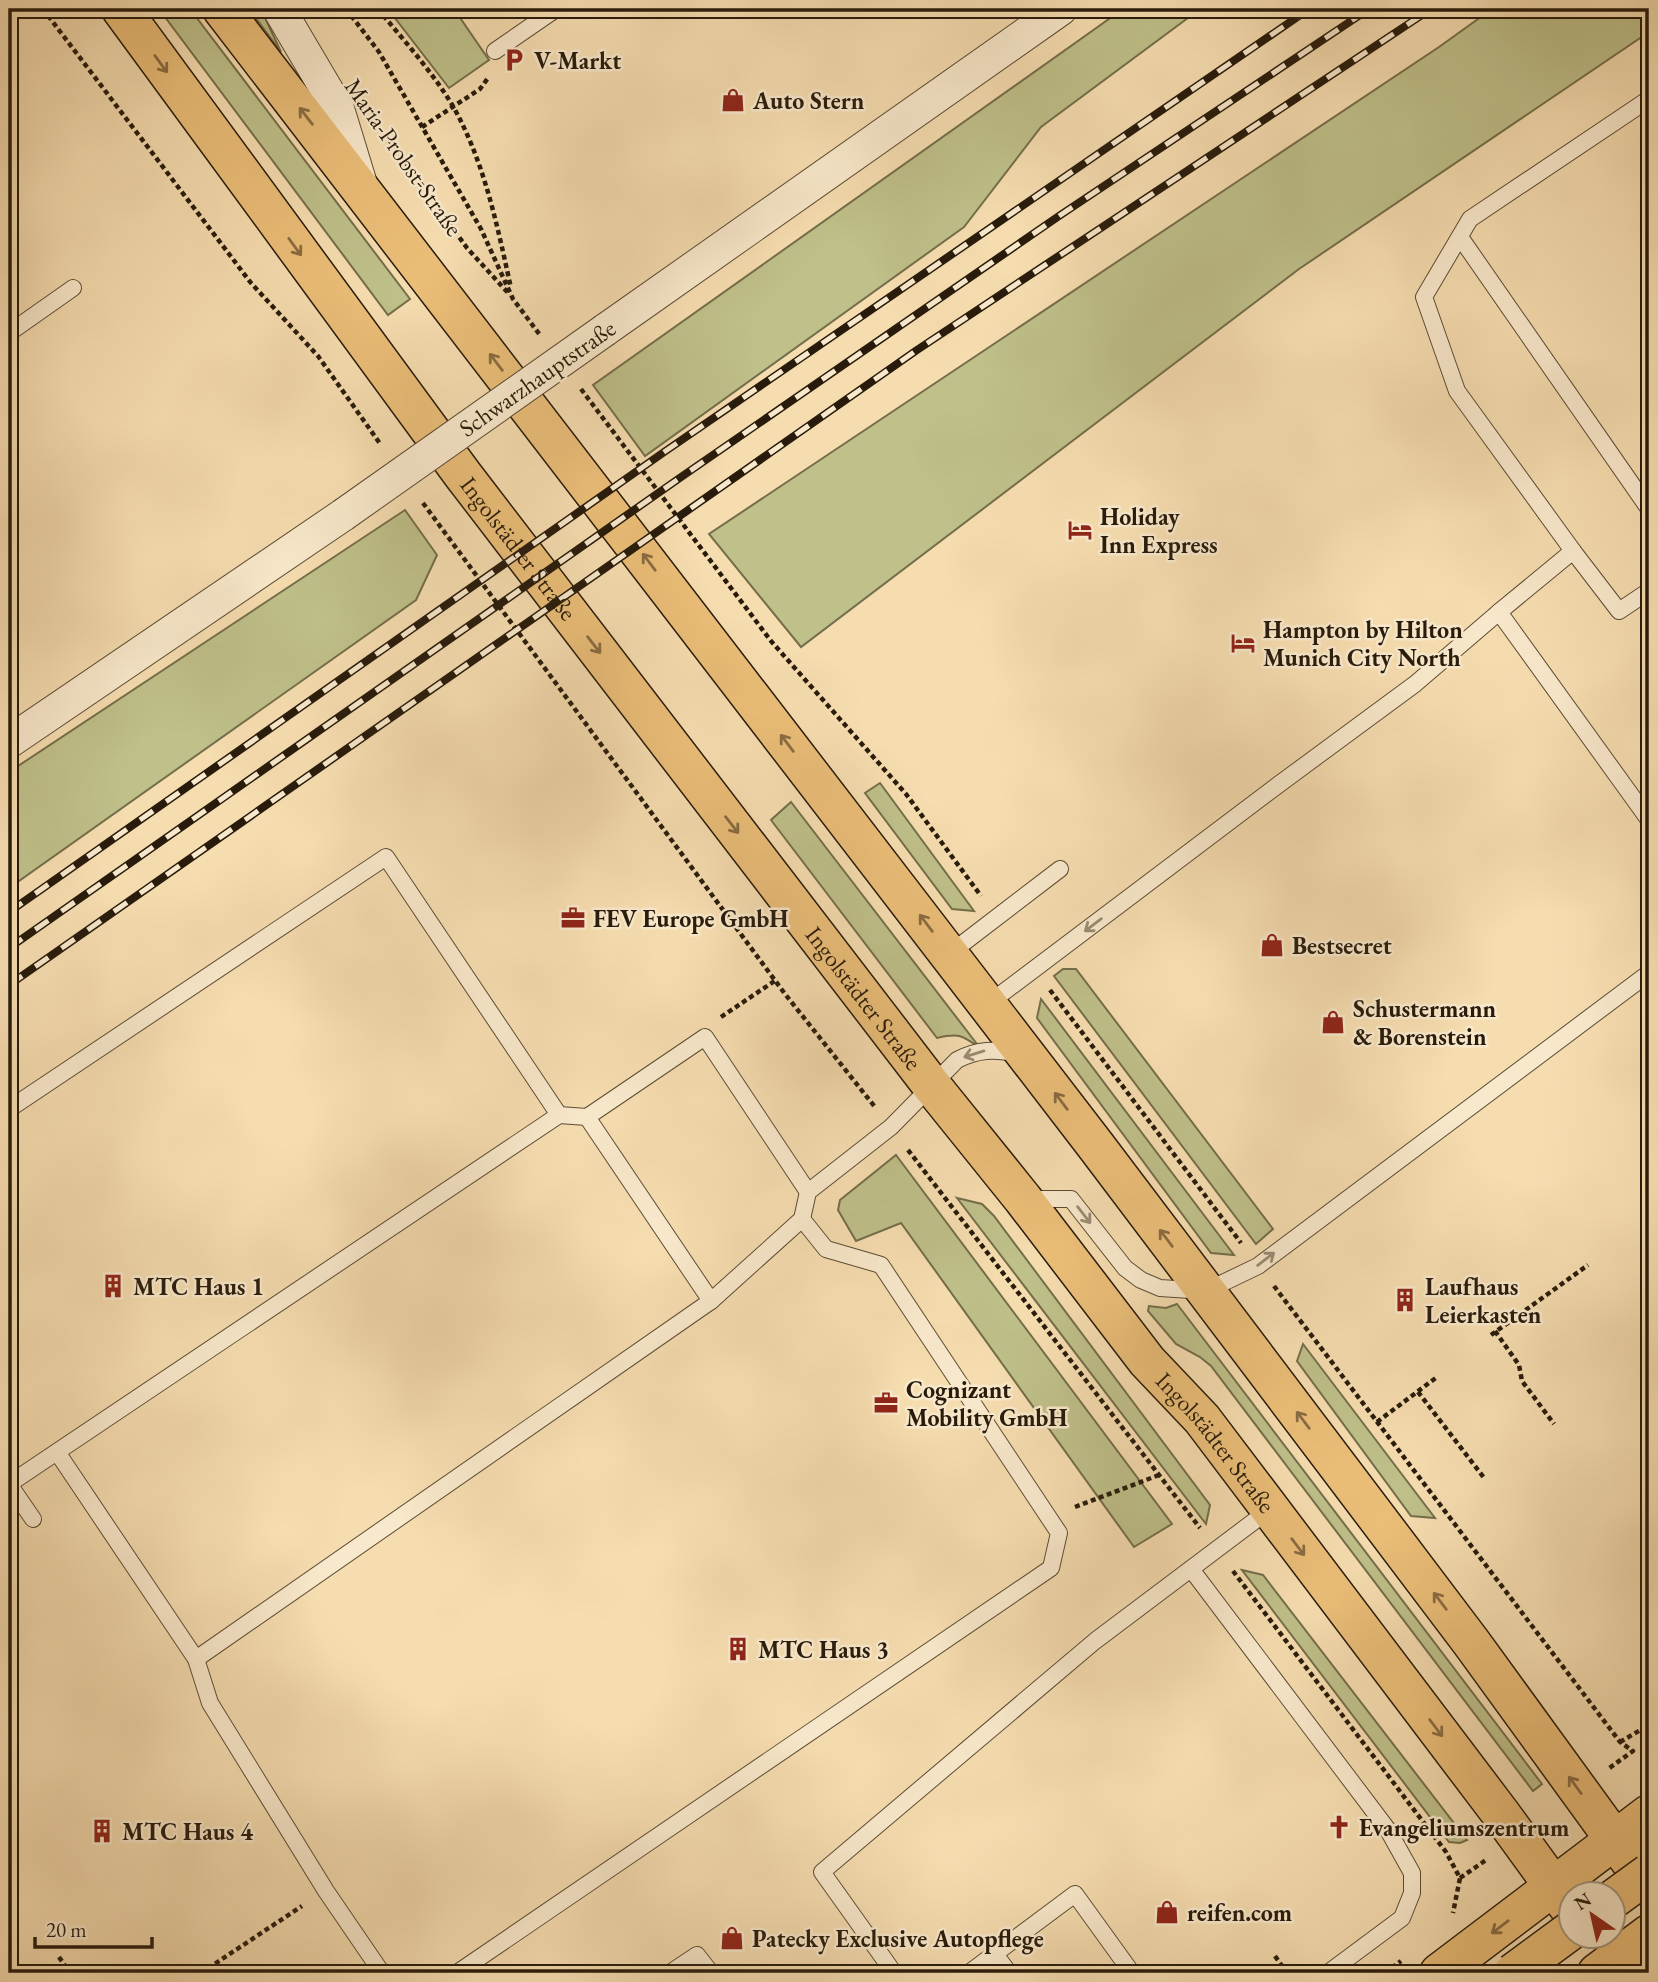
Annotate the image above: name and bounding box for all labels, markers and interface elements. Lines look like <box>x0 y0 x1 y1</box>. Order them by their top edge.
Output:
place label: V-Markt <box>534 45 621 76</box>
parking icon: V-Markt <box>500 46 528 74</box>
one-way arrow <box>154 54 168 73</box>
street label: Maria-Probst-Straße <box>338 72 470 242</box>
place label: Auto Stern <box>752 85 865 116</box>
shop icon: Auto Stern <box>719 86 747 114</box>
one-way arrow <box>298 107 313 126</box>
one-way arrow <box>288 237 303 256</box>
street label: Schwarzhauptstraße <box>453 312 621 444</box>
one-way arrow <box>488 354 503 372</box>
street label: Ingolstädter Straße <box>454 470 584 626</box>
place label: Holiday Inn Express <box>1100 501 1218 560</box>
hotel icon: Holiday Inn Express <box>1066 516 1094 544</box>
one-way arrow <box>641 554 656 572</box>
place label: Hampton by Hilton Munich City North <box>1263 614 1463 674</box>
hotel icon: Hampton by Hilton Munich City North <box>1229 629 1257 657</box>
one-way arrow <box>586 635 601 654</box>
one-way arrow <box>780 734 795 753</box>
one-way arrow <box>725 816 740 834</box>
place label: FEV Europe GmbH <box>593 903 788 934</box>
office icon: FEV Europe GmbH <box>559 904 587 932</box>
one-way arrow <box>918 915 933 933</box>
one-way arrow <box>1084 918 1103 932</box>
street label: Ingolstädter Straße <box>799 920 929 1076</box>
place label: Bestsecret <box>1292 930 1392 961</box>
shop icon: Bestsecret <box>1258 931 1286 959</box>
place label: Schustermann & Borenstein <box>1353 993 1497 1052</box>
shop icon: Schustermann & Borenstein <box>1319 1008 1347 1036</box>
one-way arrow <box>963 1048 985 1061</box>
one-way arrow <box>1054 1092 1069 1111</box>
one-way arrow <box>1076 1205 1091 1223</box>
one-way arrow <box>1159 1229 1173 1248</box>
one-way arrow <box>1256 1252 1275 1267</box>
place label: MTC Haus 1 <box>133 1271 264 1302</box>
place label: Laufhaus Leierkasten <box>1425 1271 1542 1330</box>
building icon: MTC Haus 1 <box>99 1272 127 1300</box>
building icon: Laufhaus Leierkasten <box>1391 1286 1419 1314</box>
street label: Ingolstädter Straße <box>1150 1365 1283 1519</box>
place label: Cognizant Mobility GmbH <box>906 1374 1068 1434</box>
office icon: Cognizant Mobility GmbH <box>872 1389 900 1417</box>
one-way arrow <box>1296 1411 1310 1430</box>
one-way arrow <box>1290 1538 1305 1556</box>
one-way arrow <box>1433 1592 1448 1611</box>
place label: MTC Haus 3 <box>758 1634 889 1665</box>
building icon: MTC Haus 3 <box>724 1635 752 1663</box>
one-way arrow <box>1428 1718 1443 1737</box>
one-way arrow <box>1567 1776 1582 1795</box>
place label: Evangeliumszentrum <box>1359 1812 1569 1844</box>
church icon: Evangeliumszentrum <box>1325 1813 1353 1841</box>
place label: MTC Haus 4 <box>122 1816 253 1847</box>
building icon: MTC Haus 4 <box>88 1817 116 1845</box>
north arrow <box>1556 1881 1626 1951</box>
text: N <box>1569 1886 1597 1916</box>
place label: reifen.com <box>1187 1897 1292 1928</box>
shop icon: reifen.com <box>1153 1898 1181 1926</box>
scale bar <box>35 1905 152 1949</box>
text: 20 m <box>46 1916 87 1943</box>
one-way arrow <box>1491 1920 1510 1935</box>
place label: Patecky Exclusive Autopflege <box>752 1923 1044 1955</box>
shop icon: Patecky Exclusive Autopflege <box>718 1924 746 1952</box>

